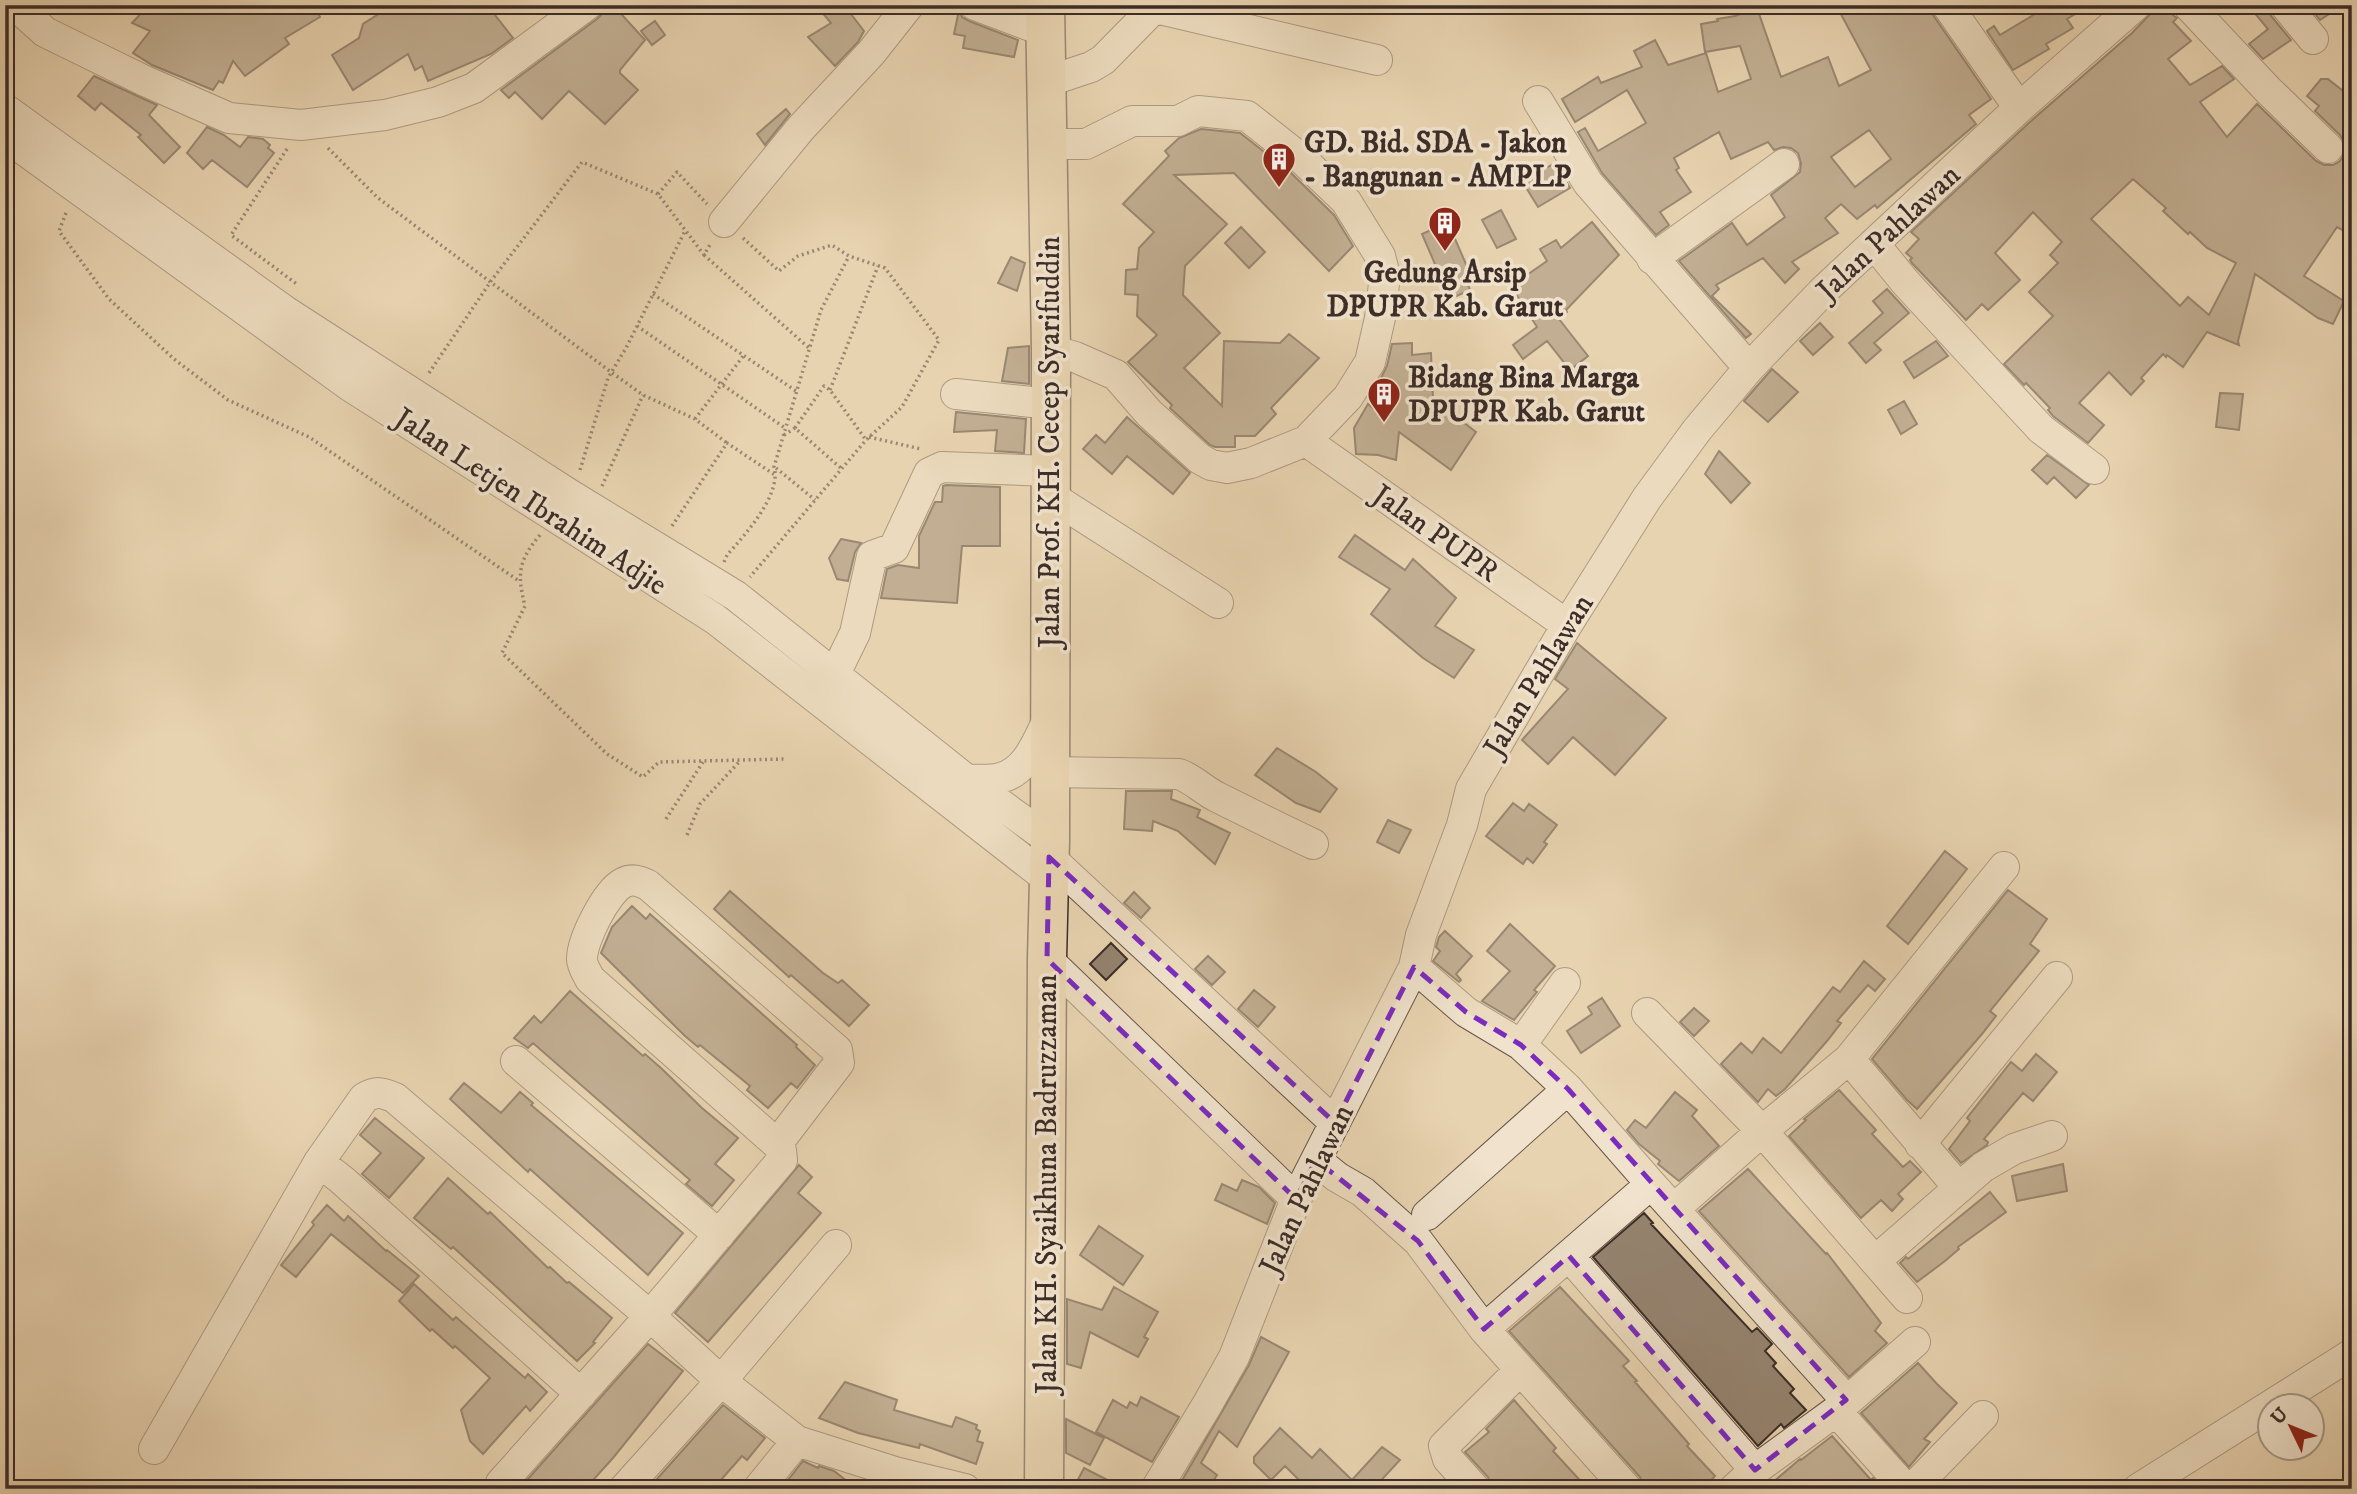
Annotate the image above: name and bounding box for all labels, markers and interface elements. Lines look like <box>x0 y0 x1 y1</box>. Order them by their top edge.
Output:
place label: GD. Bid. SDA - Jakon - Bangunan - AMPLP <box>1304 125 1572 196</box>
building icon: GD. Bid. SDA - Jakon - Bangunan - AMPLP <box>1260 140 1298 189</box>
street label: Jalan Pahlawan <box>1807 157 1969 311</box>
building icon: Gedung Arsip DPUPR Kab. Garut <box>1426 204 1464 253</box>
street label: Jalan Prof. KH. Cecep Syarifuddin <box>1032 236 1069 651</box>
place label: Gedung Arsip DPUPR Kab. Garut <box>1327 255 1564 326</box>
place label: Bidang Bina Marga DPUPR Kab. Garut <box>1408 360 1645 431</box>
building icon: Bidang Bina Marga DPUPR Kab. Garut <box>1365 375 1403 424</box>
street label: Jalan Letjen Ibrahim Adjie <box>385 399 673 604</box>
street label: Jalan PUPR <box>1362 475 1506 591</box>
street label: Jalan Pahlawan <box>1475 588 1602 766</box>
street label: Jalan KH. Syaikhuna Badruzzaman <box>1029 974 1066 1397</box>
street label: Jalan Pahlawan <box>1251 1099 1363 1283</box>
north arrow <box>2256 1392 2326 1462</box>
text: U <box>2266 1403 2293 1430</box>

